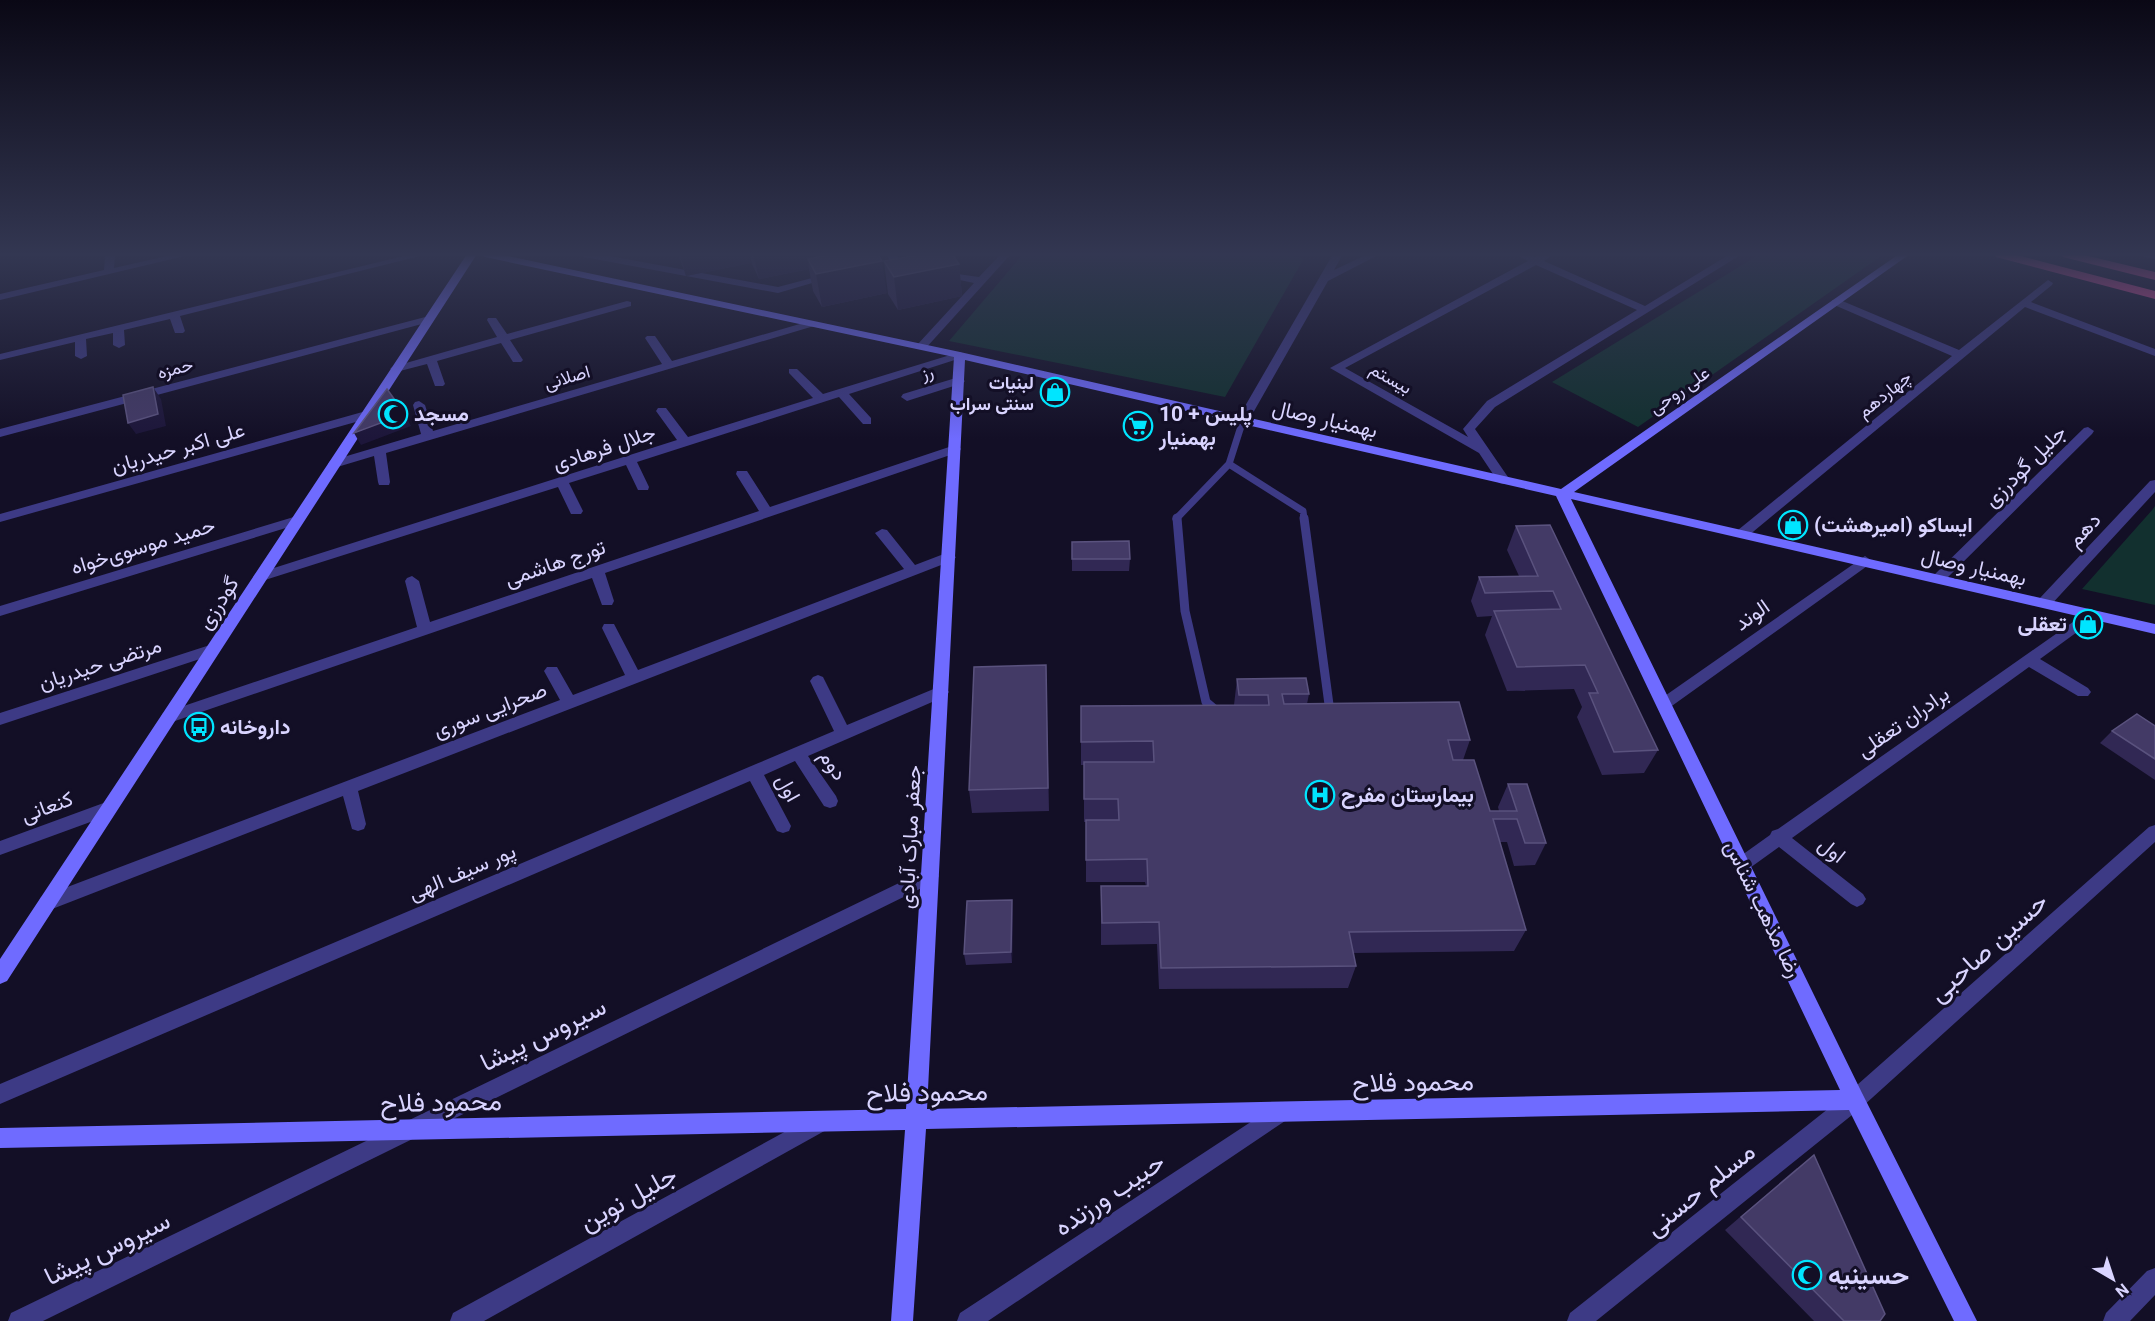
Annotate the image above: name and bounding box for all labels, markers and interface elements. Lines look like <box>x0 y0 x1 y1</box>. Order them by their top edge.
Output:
street label: حمزه <box>155 353 196 384</box>
street label: بیستم <box>1365 358 1416 400</box>
street label: اصلانی <box>542 360 593 395</box>
street label: رز <box>917 360 936 385</box>
street label: علی روحی <box>1645 362 1714 419</box>
street label: چهاردهم <box>1853 366 1916 424</box>
place label: لبنیات سنتی سراب <box>950 372 1034 415</box>
shop icon: لبنیات سنتی سراب <box>1039 376 1071 408</box>
street label: بهمنیار وصال <box>1270 395 1380 444</box>
mosque icon: مسجد <box>377 398 409 430</box>
place label: مسجد <box>414 402 469 426</box>
place label: پلیس + 10 بهمنیار <box>1158 402 1252 451</box>
supermarket icon: پلیس + 10 بهمنیار <box>1122 410 1154 442</box>
street label: علی اکبر حیدریان <box>109 418 248 479</box>
street label: جلال فرهادی <box>550 420 659 477</box>
street label: جلیل گودرزی <box>1979 420 2072 513</box>
street label: دهم <box>2062 508 2107 553</box>
shop icon: ایساکو (امیرهشت) <box>1777 509 1809 541</box>
street label: حمید موسوی‌خواه <box>68 513 218 580</box>
place label: ایساکو (امیرهشت) <box>1814 513 1973 538</box>
street label: تورج هاشمی <box>502 535 609 593</box>
street label: بهمنیار وصال <box>1919 543 2029 592</box>
street label: گودرزی <box>192 572 245 634</box>
street label: الوند <box>1730 594 1775 636</box>
shop icon: تعقلی <box>2072 608 2104 640</box>
place label: تعقلی <box>2017 612 2067 636</box>
street label: مرتضی حیدریان <box>36 633 165 696</box>
street label: صحرایی سوری <box>430 677 550 744</box>
street label: برادران تعقلی <box>1852 681 1954 763</box>
bus stop icon: داروخانه <box>183 711 215 743</box>
place label: داروخانه <box>220 715 290 740</box>
street label: دوم <box>812 745 852 786</box>
street label: جعفر مبارک آبادی <box>894 764 927 910</box>
street label: اول <box>770 770 805 806</box>
hospital icon: بیمارستان مفرح <box>1304 779 1336 811</box>
place label: بیمارستان مفرح <box>1341 783 1474 809</box>
street label: کنعانی <box>18 787 76 827</box>
street label: اول <box>1813 832 1850 869</box>
street label: رضا مذهب شناس <box>1719 837 1807 982</box>
street label: پور سیف الهی <box>405 839 520 907</box>
street label: حسین صاحبی <box>1923 886 2054 1009</box>
street label: سیروس پیشا <box>475 991 612 1080</box>
street label: محمود فلاح <box>1352 1066 1474 1101</box>
street label: محمود فلاح <box>866 1076 988 1111</box>
street label: محمود فلاح <box>380 1086 502 1121</box>
street label: مسلم حسنی <box>1639 1136 1762 1244</box>
street label: حبیب ورزنده <box>1048 1146 1171 1243</box>
street label: جلیل نوین <box>574 1159 682 1238</box>
street label: سیروس پیشا <box>39 1205 176 1294</box>
north arrow <box>2083 1249 2143 1309</box>
mosque icon: حسینیه <box>1791 1259 1823 1291</box>
place label: حسینیه <box>1828 1260 1909 1290</box>
text: N <box>2112 1279 2132 1301</box>

